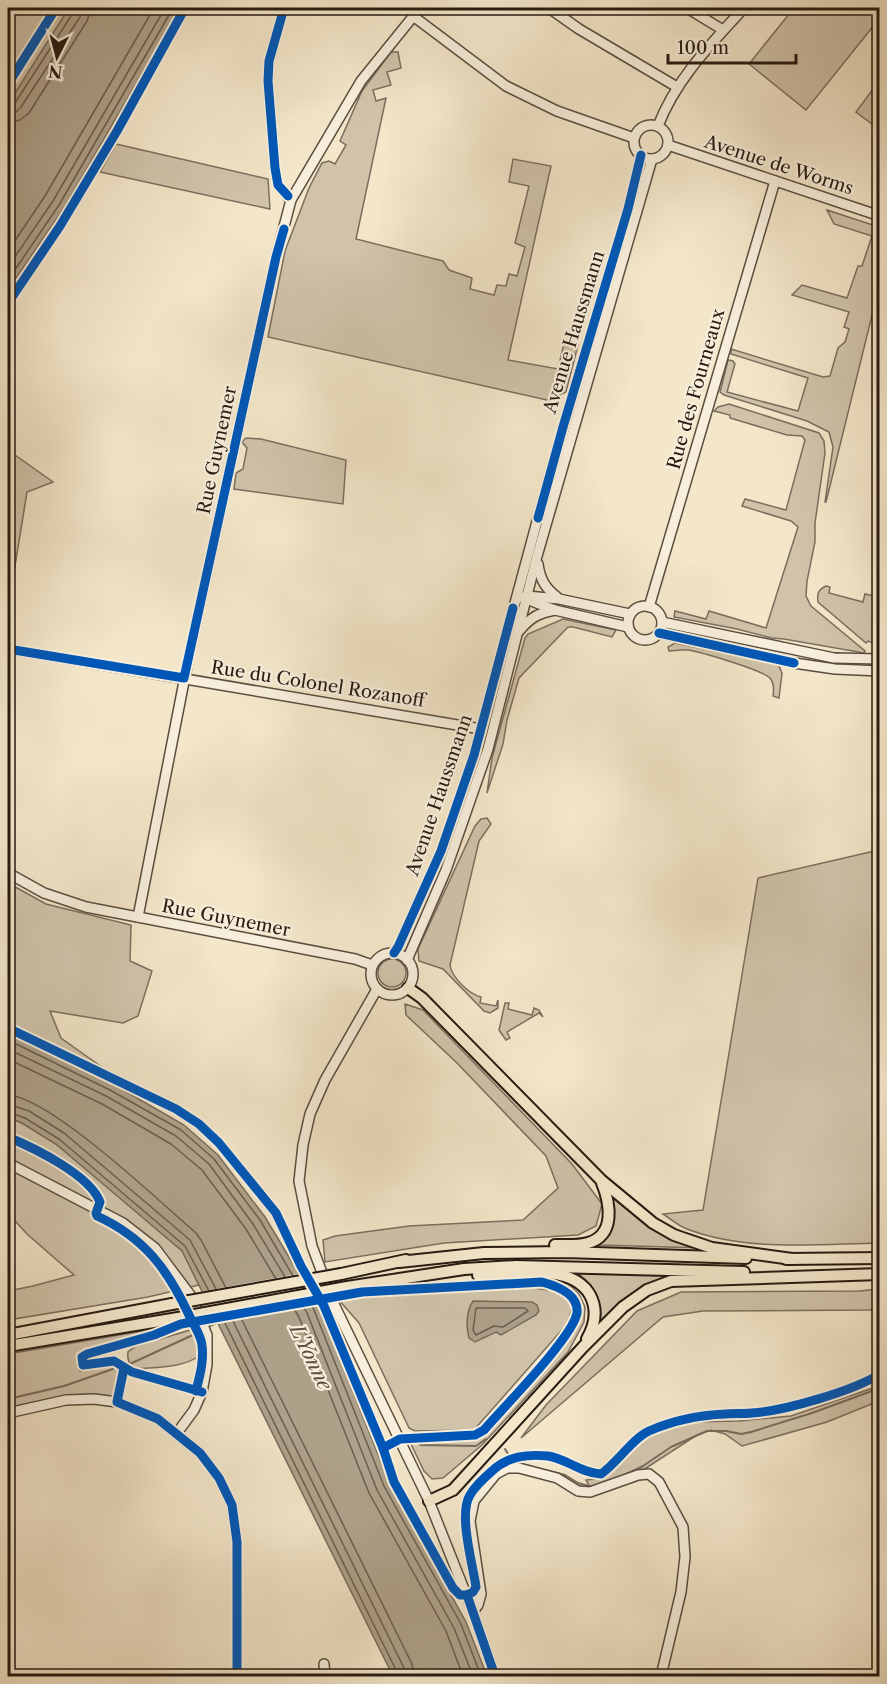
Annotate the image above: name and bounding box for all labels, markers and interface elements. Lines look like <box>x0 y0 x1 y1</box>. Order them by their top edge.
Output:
north arrow <box>27 27 87 87</box>
scale bar <box>668 27 796 65</box>
text: 100 m <box>677 37 729 59</box>
text: N <box>47 61 63 83</box>
street label: Avenue de Worms <box>701 130 856 199</box>
street label: Avenue Haussmann <box>538 248 609 417</box>
street label: Rue des Fourneaux <box>663 306 730 472</box>
street label: Rue Guynemer <box>193 384 241 516</box>
street label: Rue du Colonel Rozanoff <box>210 656 429 712</box>
street label: Avenue Haussmann <box>401 711 477 879</box>
street label: Rue Guynemer <box>160 895 292 941</box>
water label: L'Yonne <box>284 1318 338 1395</box>

